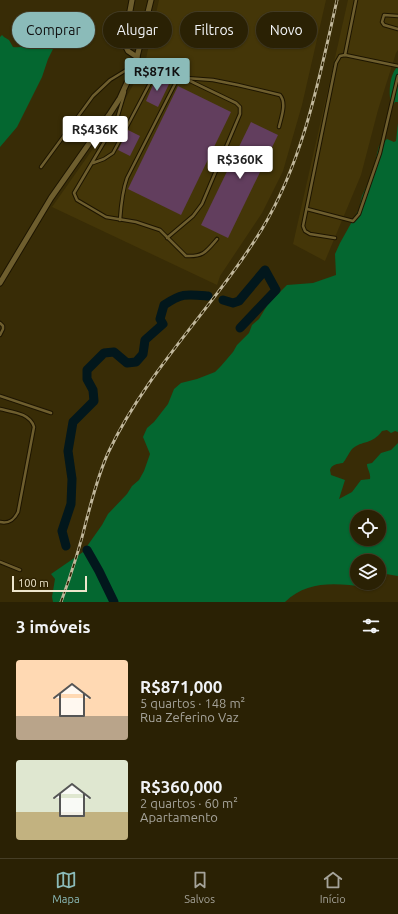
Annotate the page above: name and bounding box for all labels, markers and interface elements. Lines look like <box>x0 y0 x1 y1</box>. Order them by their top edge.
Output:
chip: Comprar <box>12 12 95 48</box>
chip: Alugar <box>103 12 172 48</box>
chip: Filtros <box>180 12 248 48</box>
chip: Novo <box>256 12 317 48</box>
pin: R$871K <box>124 58 190 92</box>
text: R$871K <box>134 64 180 78</box>
pin: R$436K <box>62 116 128 150</box>
text: R$436K <box>72 122 118 136</box>
pin: R$360K <box>207 146 273 180</box>
text: R$360K <box>217 152 263 166</box>
map controls <box>350 510 386 590</box>
button: locate <box>350 510 386 546</box>
button: layers <box>350 554 386 590</box>
scale bar <box>12 574 87 593</box>
text: 100 m <box>18 577 49 589</box>
icon: filters <box>360 615 382 637</box>
text: 3 imóveis <box>16 617 91 636</box>
icon: home <box>48 676 96 724</box>
text: R$871,000 <box>140 677 222 696</box>
text: 5 quartos · 148 m² <box>140 696 245 710</box>
text: Rua Zeferino Vaz <box>140 710 239 724</box>
icon: home <box>48 776 96 824</box>
text: R$360,000 <box>140 777 222 796</box>
text: 2 quartos · 60 m² <box>140 796 238 810</box>
text: Apartamento <box>140 810 218 824</box>
tab: Mapa <box>52 869 80 905</box>
tab: Salvos <box>184 869 215 905</box>
tab: Início <box>320 869 346 905</box>

